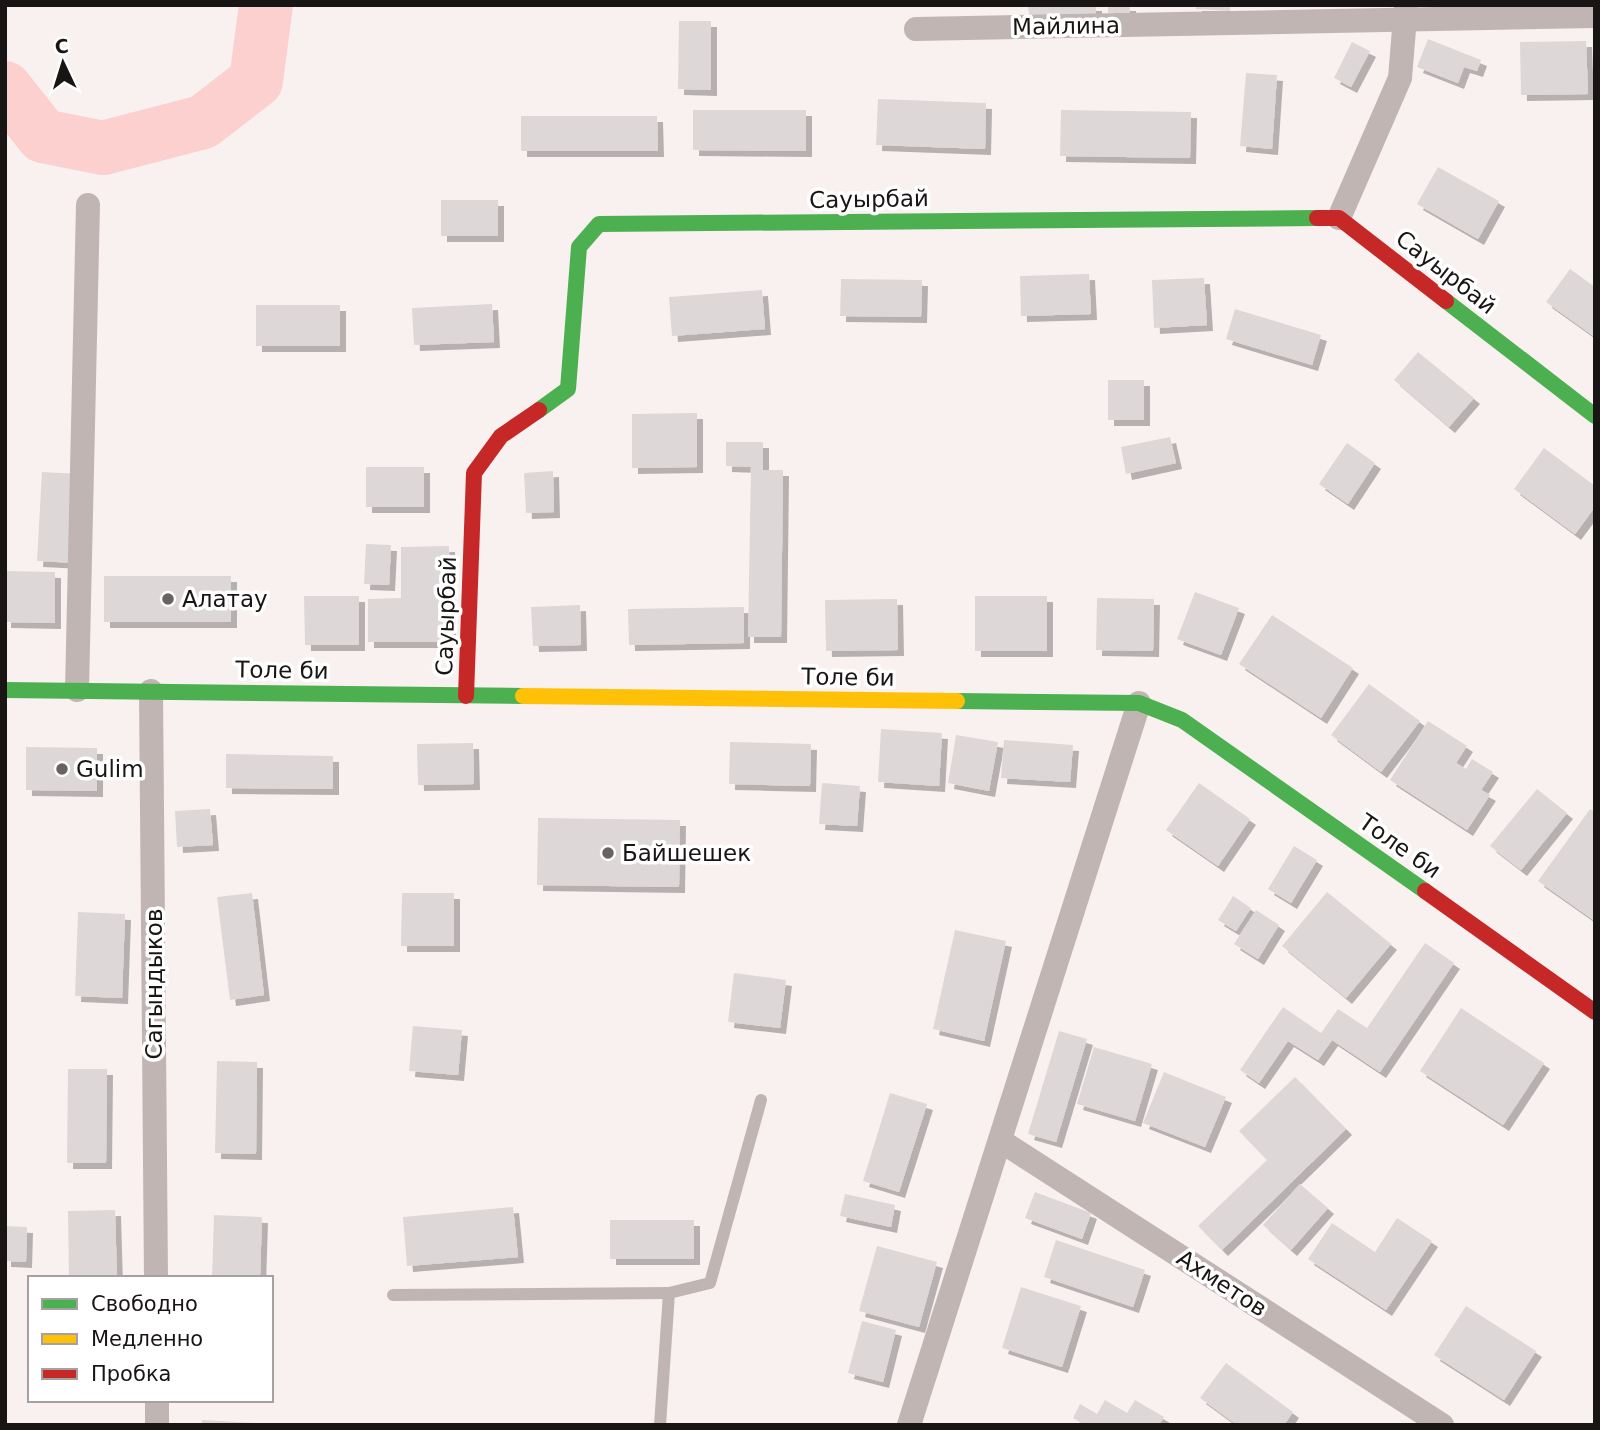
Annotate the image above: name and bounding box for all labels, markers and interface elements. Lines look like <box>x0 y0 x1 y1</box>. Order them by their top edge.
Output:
street label: Майлина <box>1012 12 1120 40</box>
north arrow <box>28 28 98 98</box>
text: С <box>54 35 70 58</box>
street label: Сауырбай <box>809 185 929 213</box>
street label: Сауырбай <box>1391 225 1501 319</box>
street label: Сауырбай <box>431 556 461 676</box>
place label: Алатау <box>182 586 268 612</box>
marker: Алатау <box>160 591 176 607</box>
street label: Толе би <box>234 656 329 684</box>
street label: Толе би <box>800 663 895 691</box>
place label: Gulim <box>76 756 144 782</box>
marker: Gulim <box>54 761 70 777</box>
street label: Толе би <box>1353 808 1446 883</box>
place label: Байшешек <box>622 840 751 866</box>
marker: Байшешек <box>600 845 616 861</box>
street label: Сагындыков <box>141 908 167 1060</box>
street label: Ахметов <box>1172 1244 1272 1322</box>
legend <box>28 1276 273 1402</box>
text: Свободно <box>91 1292 198 1316</box>
text: Медленно <box>91 1327 203 1351</box>
text: Пробка <box>91 1362 171 1386</box>

